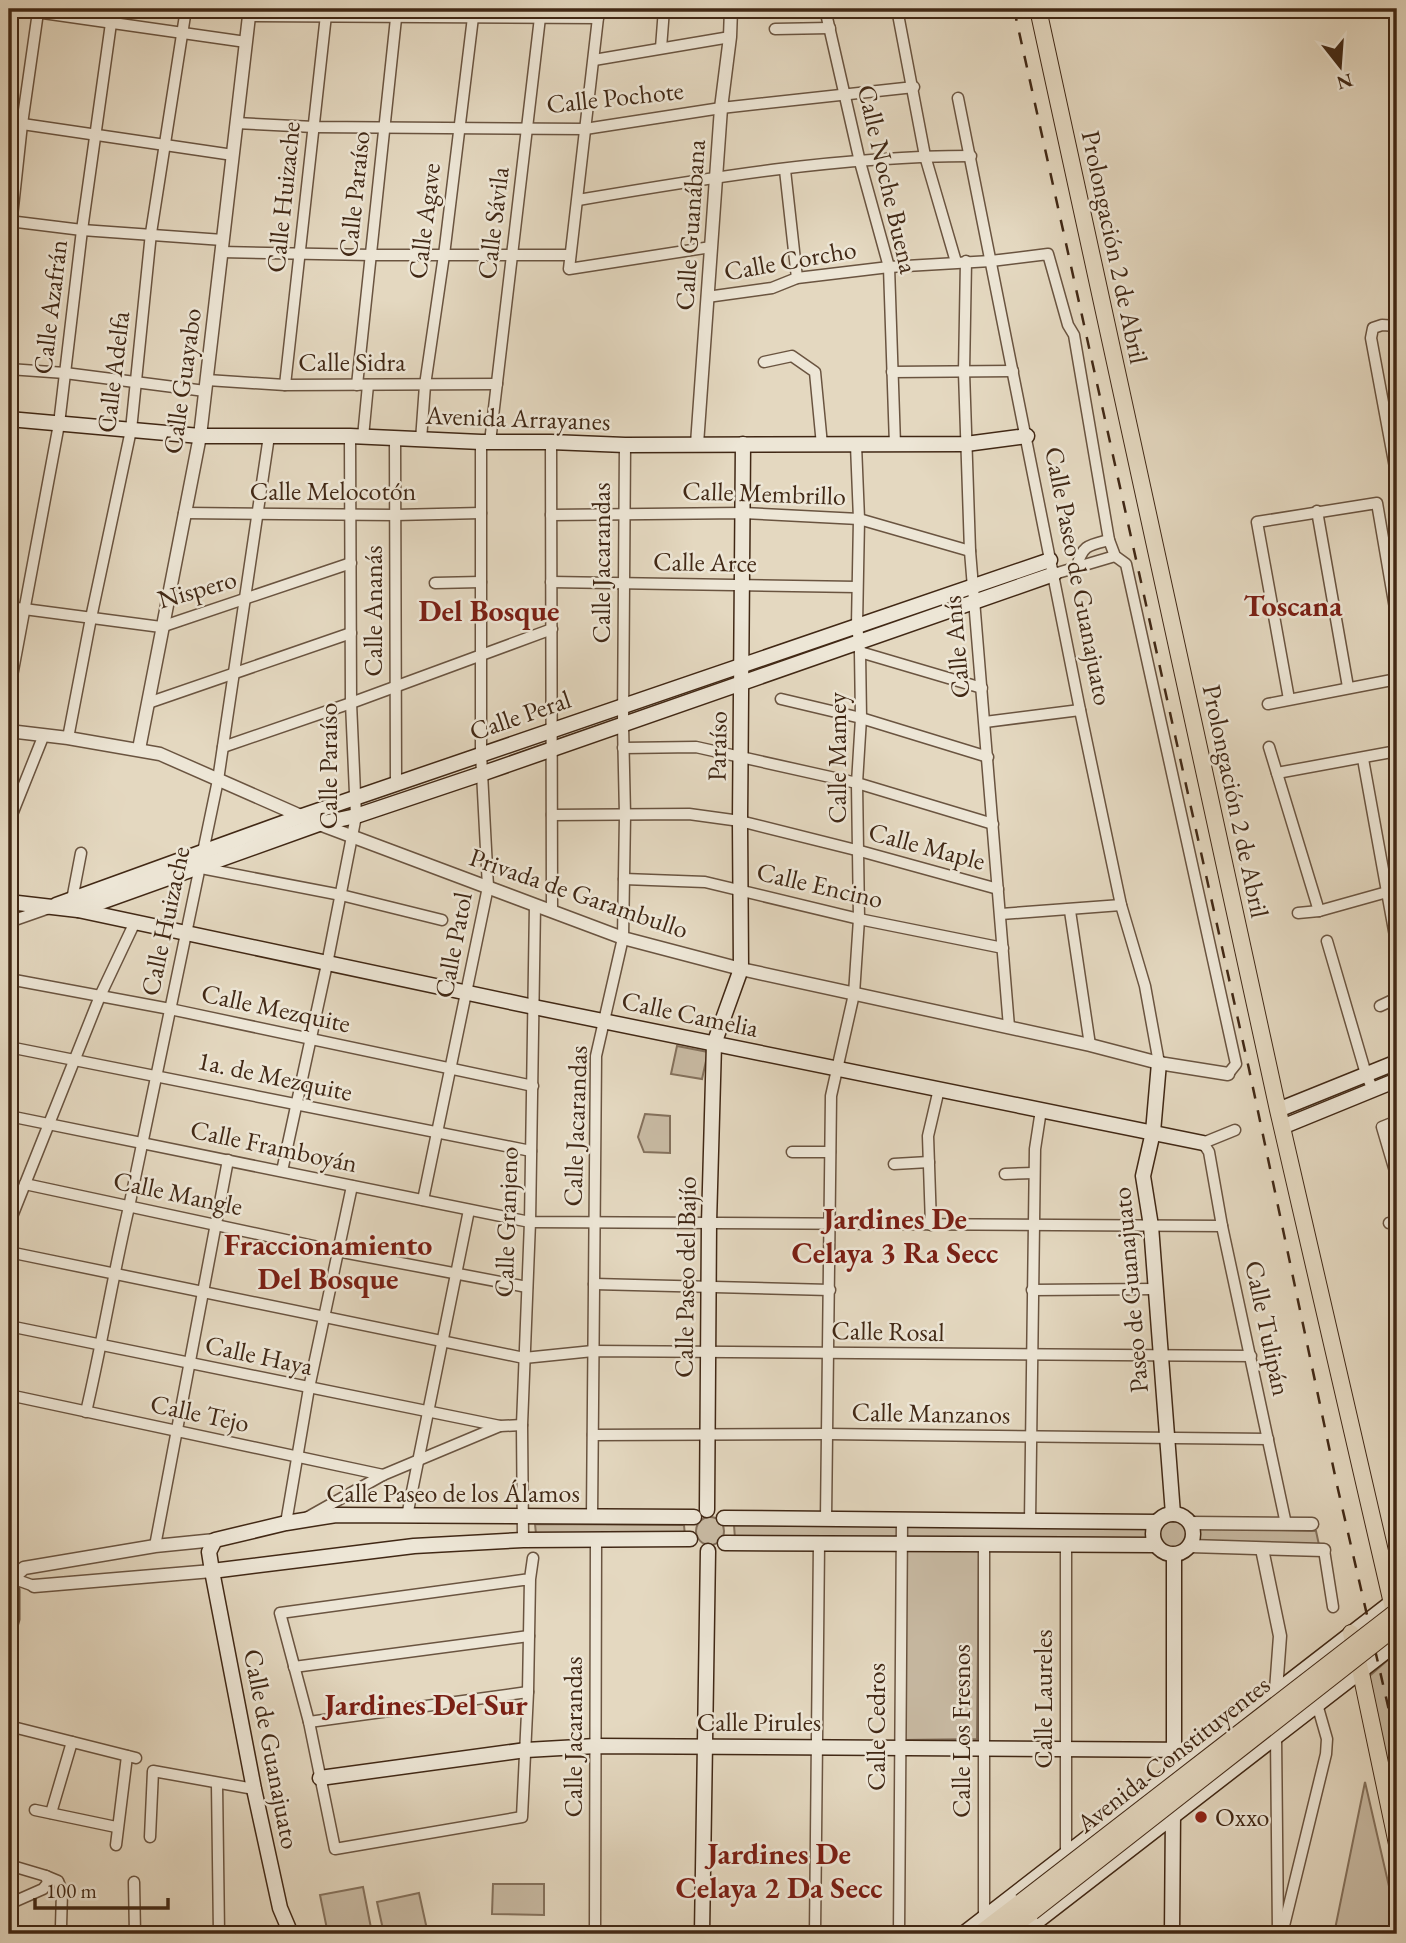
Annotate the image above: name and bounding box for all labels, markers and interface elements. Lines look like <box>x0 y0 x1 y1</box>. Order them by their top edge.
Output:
north arrow <box>1304 32 1374 102</box>
text: N <box>1333 68 1356 96</box>
street label: Calle Pochote <box>545 73 685 121</box>
street label: Calle Noche Buena <box>850 81 926 277</box>
street label: Calle Huizache <box>258 120 308 274</box>
street label: Prolongación 2 de Abril <box>1074 127 1156 367</box>
street label: Calle Paraíso <box>330 129 378 259</box>
street label: Calle Guanábana <box>667 138 713 312</box>
street label: Calle Agave <box>400 161 448 281</box>
street label: Calle Sávila <box>469 164 517 281</box>
street label: Calle Corcho <box>721 232 859 288</box>
street label: Calle Azafrán <box>25 237 75 376</box>
street label: Calle Guayabo <box>155 306 209 456</box>
street label: Calle Adelfa <box>89 309 137 435</box>
street label: Calle Sidra <box>298 345 406 379</box>
street label: Avenida Arrayanes <box>424 398 611 438</box>
street label: Calle Paseo de Guanajuato <box>1037 444 1121 708</box>
street label: Calle Membrillo <box>682 473 846 513</box>
street label: Calle Melocotón <box>250 474 417 508</box>
street label: Calle Jacarandas <box>584 482 618 644</box>
street label: Calle Arce <box>653 544 757 580</box>
street label: Calle Ananás <box>356 545 390 677</box>
street label: Nispero <box>154 562 240 616</box>
district label: Toscana <box>1244 586 1343 625</box>
district label: Del Bosque <box>419 591 559 630</box>
street label: Calle Anís <box>935 594 977 700</box>
street label: Prolongación 2 de Abril <box>1195 681 1277 921</box>
street label: Calle Peral <box>465 682 575 748</box>
street label: Calle Mamey <box>820 692 854 824</box>
street label: Calle Paraíso <box>311 703 345 829</box>
street label: Paraíso <box>699 711 735 781</box>
street label: Calle Maple <box>865 814 989 878</box>
street label: Privada de Garambullo <box>465 840 693 946</box>
street label: Calle Huizache <box>133 843 197 999</box>
street label: Calle Encino <box>754 854 886 916</box>
street label: Calle Patol <box>426 889 480 1001</box>
street label: Calle Mezquite <box>198 976 354 1040</box>
street label: Calle Camelia <box>619 983 762 1045</box>
street label: 1a. de Mezquite <box>195 1043 355 1109</box>
street label: Calle Jacarandas <box>555 1045 595 1207</box>
street label: Calle Framboyán <box>187 1112 361 1180</box>
street label: Calle Granjeno <box>486 1146 526 1298</box>
street label: Calle Mangle <box>110 1163 246 1223</box>
street label: Calle Paseo del Bajío <box>666 1176 704 1378</box>
street label: Paseo de Guanajuato <box>1104 1186 1156 1394</box>
district label: Jardines De Celaya 3 Ra Secc <box>792 1199 998 1272</box>
district label: Fraccionamiento Del Bosque <box>224 1225 432 1298</box>
street label: Calle Tulipán <box>1237 1257 1299 1399</box>
street label: Calle Rosal <box>831 1313 945 1349</box>
street label: Calle Haya <box>202 1327 317 1383</box>
street label: Calle Tejo <box>147 1386 253 1440</box>
street label: Calle Manzanos <box>851 1395 1011 1431</box>
street label: Calle Paseo de los Álamos <box>326 1476 580 1510</box>
street label: Calle Laureles <box>1026 1629 1060 1769</box>
street label: Calle Los Fresnos <box>944 1644 978 1818</box>
street label: Calle de Guanajuato <box>236 1646 308 1852</box>
street label: Calle Jacarandas <box>556 1656 590 1818</box>
street label: Calle Cedros <box>859 1663 893 1791</box>
street label: Avenida Constituyentes <box>1068 1668 1277 1841</box>
district label: Jardines Del Sur <box>321 1685 528 1724</box>
street label: Calle Pirules <box>697 1705 821 1739</box>
place label: Oxxo <box>1215 1800 1269 1834</box>
marker: Oxxo <box>1193 1809 1209 1825</box>
district label: Jardines De Celaya 2 Da Secc <box>675 1834 883 1907</box>
scale bar <box>35 1866 168 1910</box>
text: 100 m <box>46 1877 97 1904</box>

